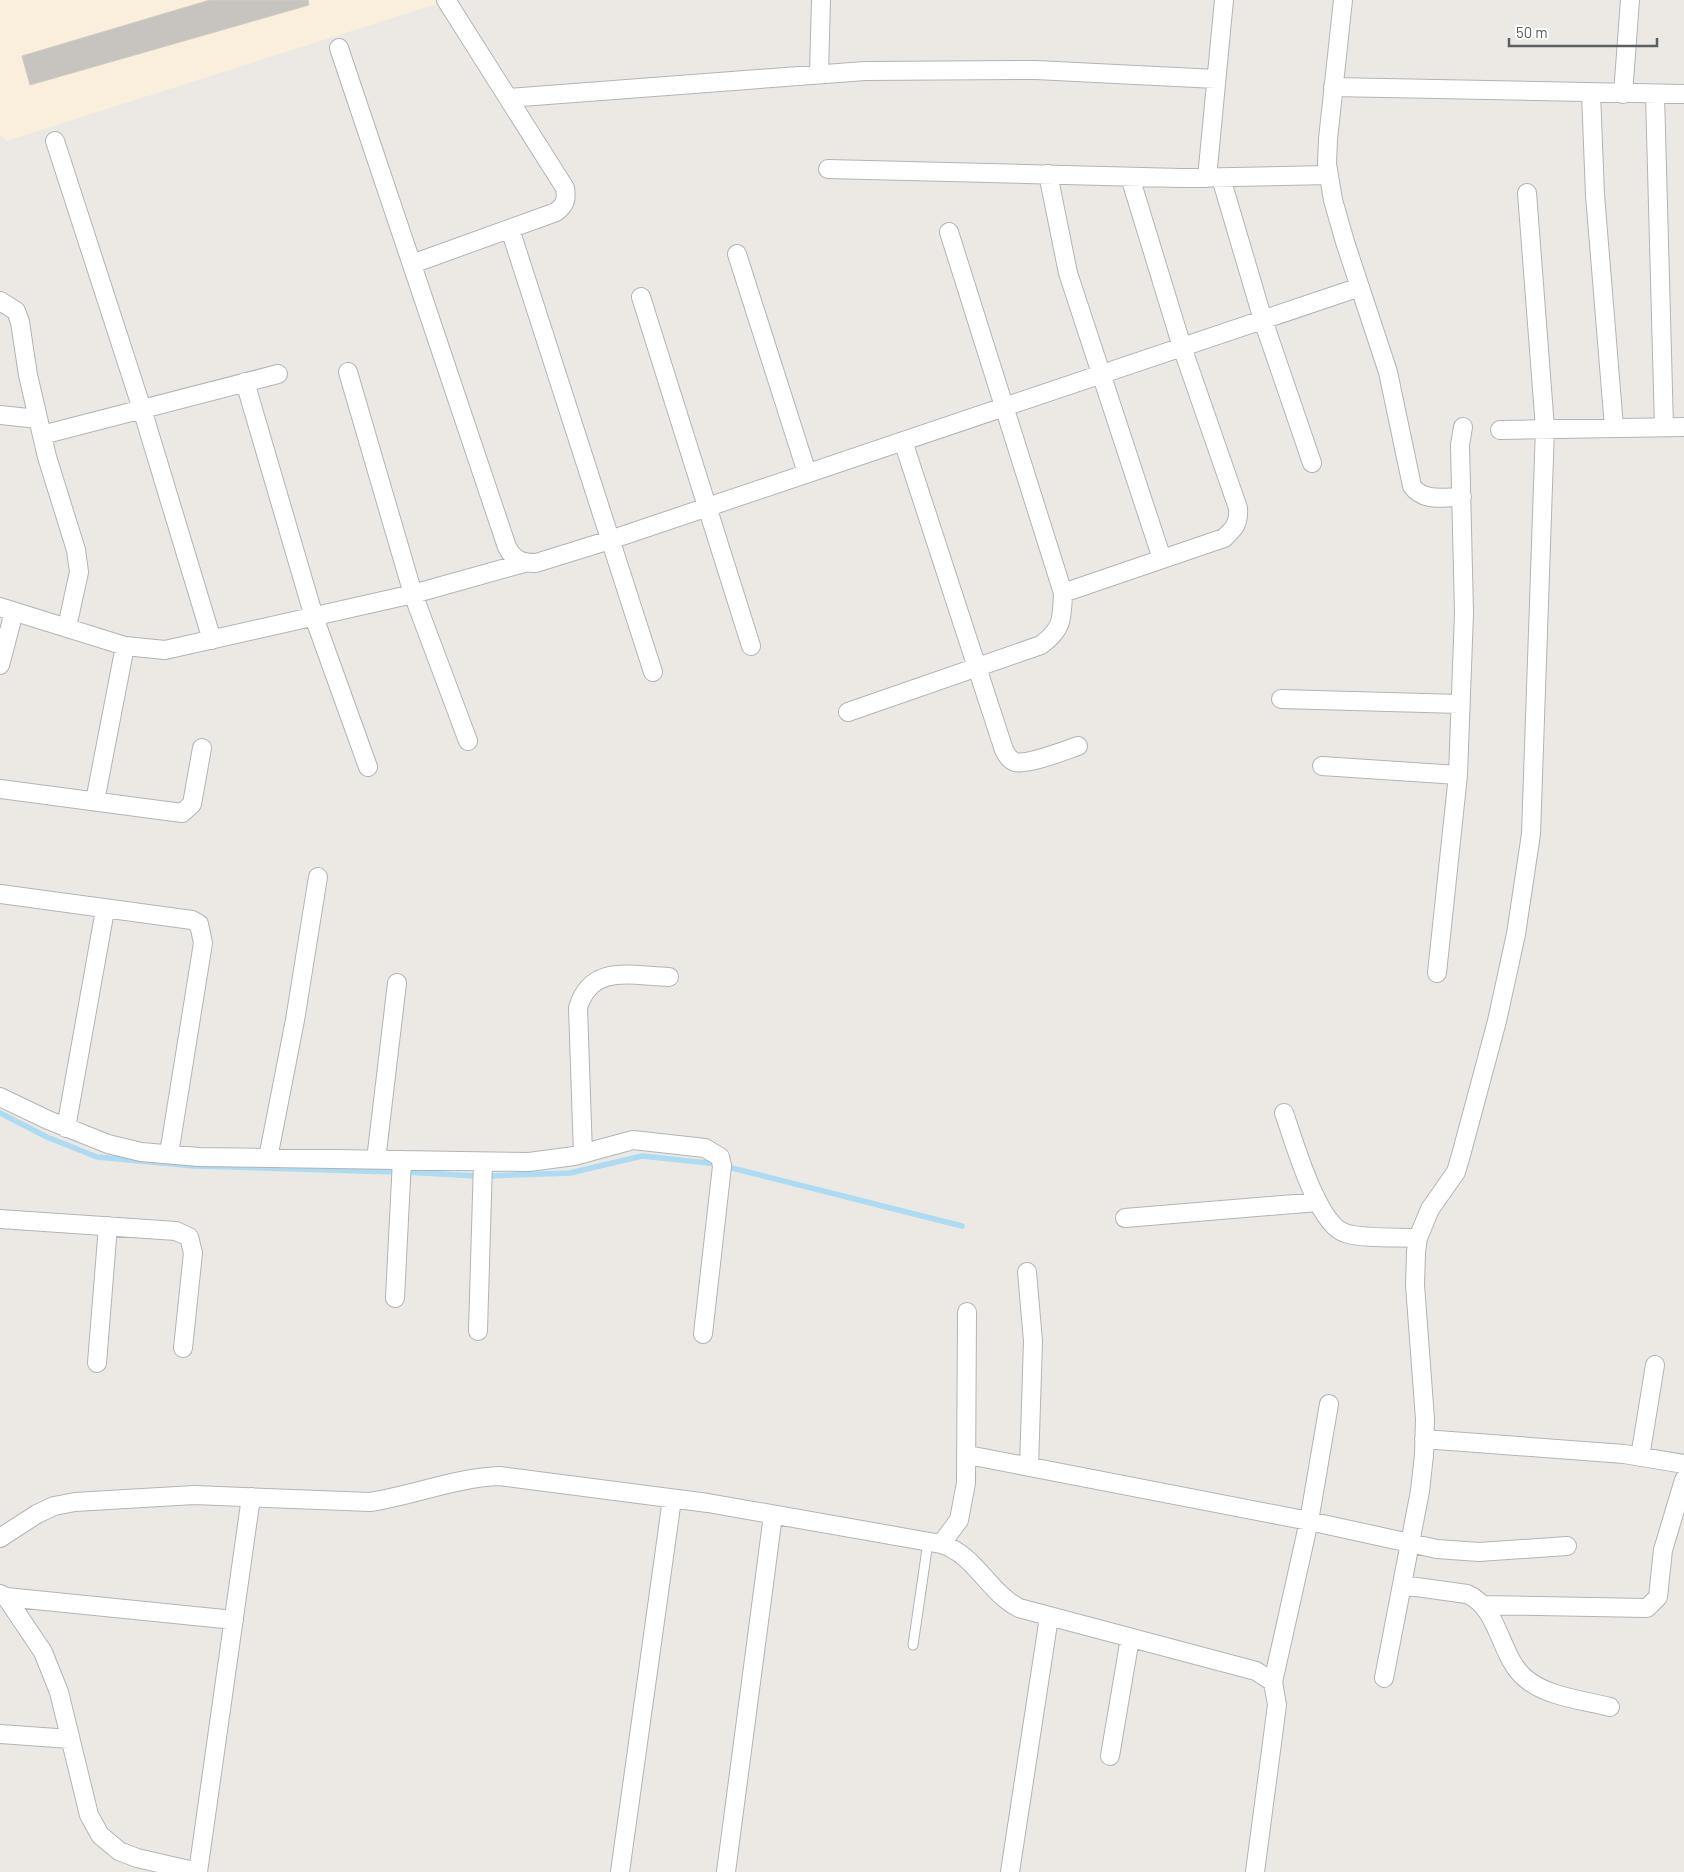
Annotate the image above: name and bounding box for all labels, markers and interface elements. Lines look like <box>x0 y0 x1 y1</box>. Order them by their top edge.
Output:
scale bar <box>1509 15 1656 47</box>
text: 50 m <box>1516 23 1548 41</box>

